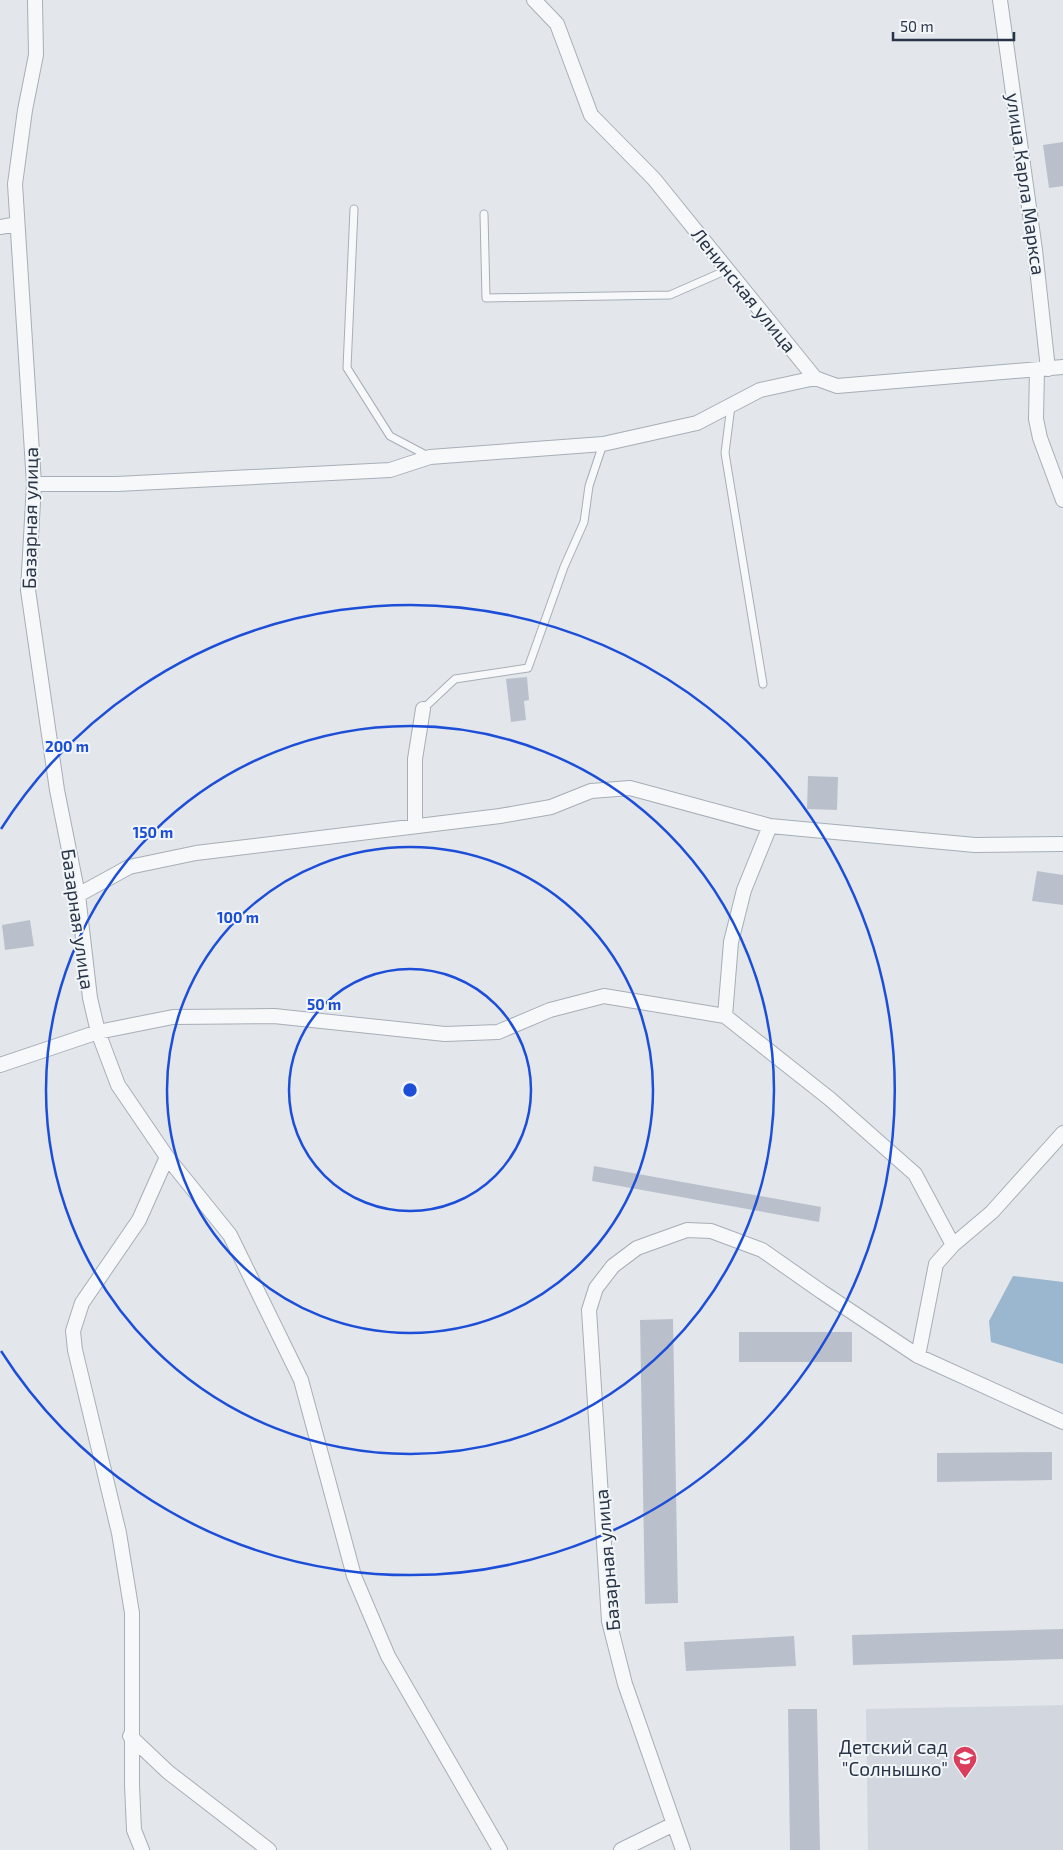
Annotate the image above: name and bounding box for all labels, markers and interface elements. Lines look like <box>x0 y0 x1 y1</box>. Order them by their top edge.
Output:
scale bar <box>893 10 1014 42</box>
text: 50 m <box>900 17 934 35</box>
street label: улица Карла Маркса <box>1001 91 1051 277</box>
street label: Ленинская улица <box>686 223 802 357</box>
street label: Базарная улица <box>17 447 43 589</box>
text: 200 m <box>45 737 89 755</box>
text: 150 m <box>133 823 173 841</box>
street label: Базарная улица <box>56 847 100 991</box>
text: 100 m <box>217 908 259 926</box>
text: 50 m <box>307 995 341 1013</box>
centre of rings <box>401 1081 419 1099</box>
street label: Базарная улица <box>589 1488 625 1632</box>
place label: Детский сад "Солнышко" <box>839 1735 948 1780</box>
school or university icon: Детский сад "Солнышко" <box>952 1745 978 1779</box>

